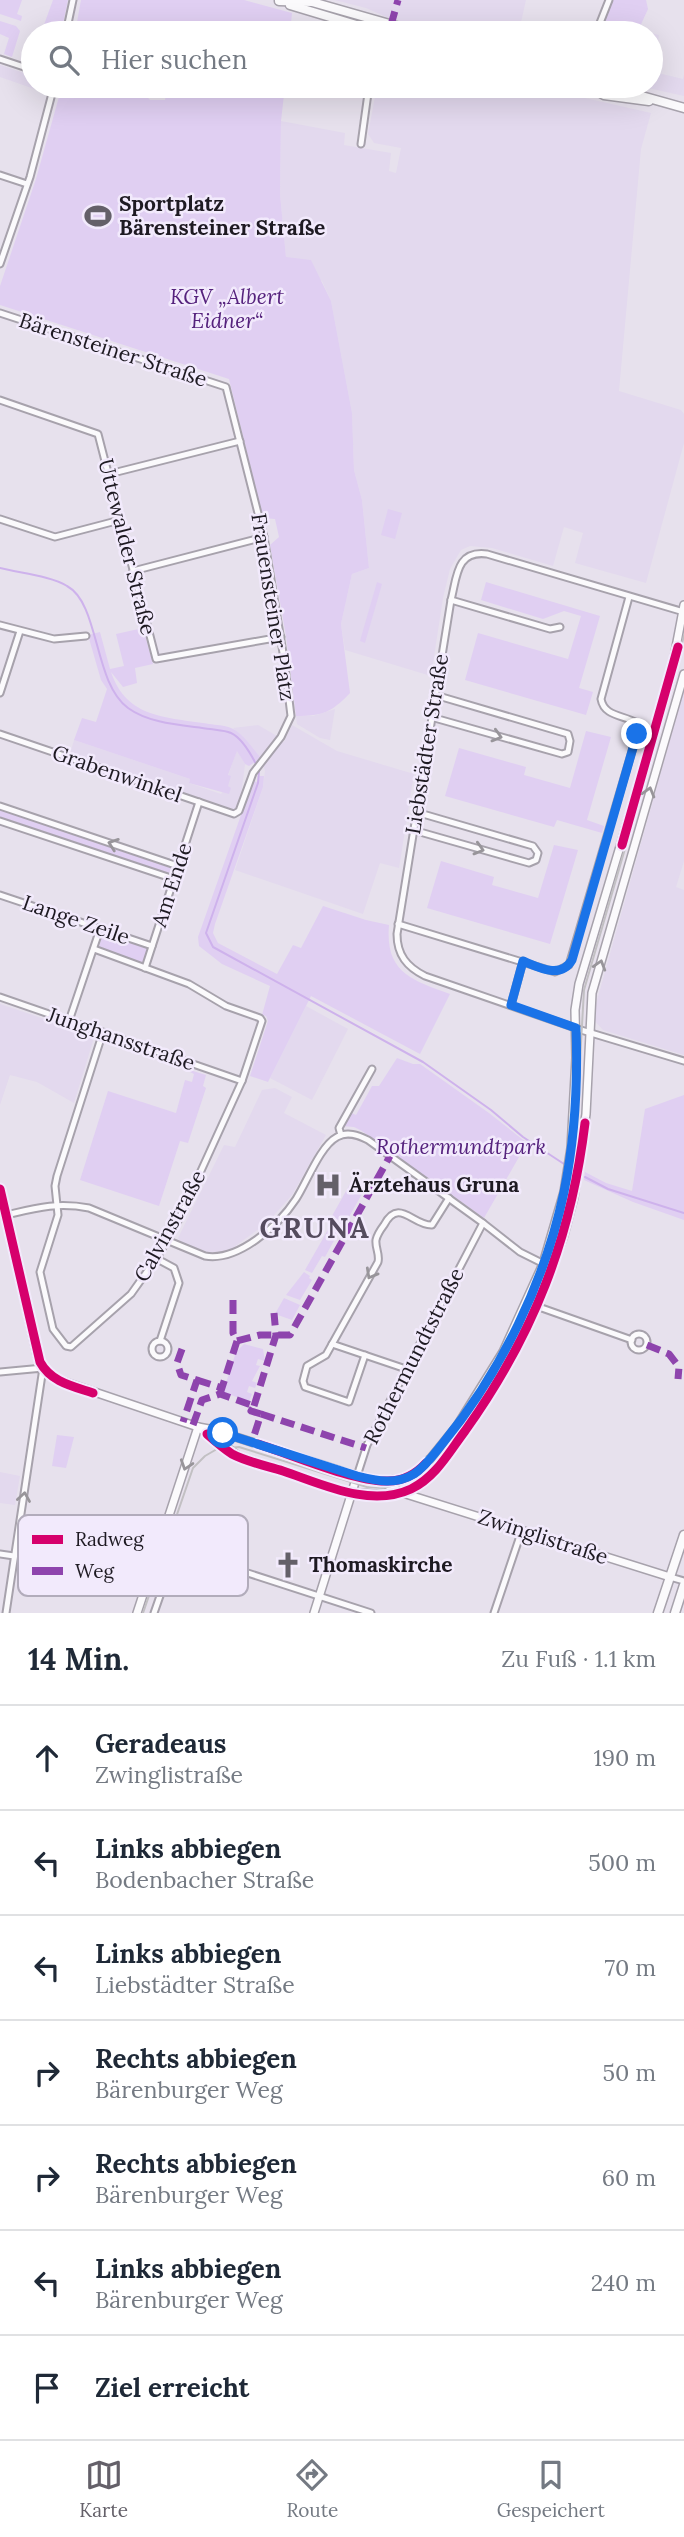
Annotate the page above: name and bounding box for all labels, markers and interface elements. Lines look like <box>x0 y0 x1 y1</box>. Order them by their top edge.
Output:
search box <box>21 21 663 98</box>
icon: search <box>45 41 83 79</box>
text: Hier suchen <box>101 43 247 76</box>
place label: Sportplatz Bärensteiner Straße <box>119 190 325 241</box>
sports icon: Sportplatz Bärensteiner Straße <box>83 201 113 231</box>
park label: KGV „Albert Eidner“ <box>170 283 284 334</box>
street label: Bärensteiner Straße <box>16 306 211 393</box>
street label: Uttewalder Straße <box>93 456 162 638</box>
street label: Frauensteiner Platz <box>245 511 302 703</box>
street label: Liebstädter Straße <box>399 652 454 836</box>
route end <box>621 718 652 749</box>
one-way arrow <box>491 727 503 742</box>
street label: Grabenwinkel <box>49 739 186 808</box>
one-way arrow <box>640 786 655 798</box>
one-way arrow <box>108 838 120 852</box>
street label: Am Ende <box>145 839 198 931</box>
one-way arrow <box>473 840 485 855</box>
street label: Lange Zeile <box>19 889 133 950</box>
one-way arrow <box>592 959 607 971</box>
street label: Junghansstraße <box>43 1000 199 1076</box>
park label: Rothermundtpark <box>376 1133 546 1160</box>
street label: Calvinstraße <box>128 1165 211 1286</box>
hospital icon: Ärztehaus Gruna <box>313 1170 343 1200</box>
place label: Ärztehaus Gruna <box>349 1171 519 1198</box>
district label: GRUNA <box>259 1210 371 1246</box>
street label: Rothermundtstraße <box>357 1263 470 1449</box>
one-way arrow <box>366 1267 379 1279</box>
route start <box>207 1417 238 1448</box>
one-way arrow <box>179 1458 194 1470</box>
one-way arrow <box>16 1491 31 1503</box>
street label: Zwinglistraße <box>475 1503 612 1570</box>
legend <box>18 1515 248 1596</box>
text: Radweg <box>75 1527 144 1551</box>
church icon: Thomaskirche <box>273 1550 303 1580</box>
place label: Thomaskirche <box>309 1551 453 1578</box>
text: Weg <box>75 1559 114 1583</box>
text: 14 Min. <box>28 1640 129 1678</box>
text: Zu Fuß · 1.1 km <box>501 1644 656 1673</box>
text: Geradeaus <box>95 1727 226 1760</box>
icon: ahead <box>28 1739 66 1777</box>
text: 190 m <box>593 1743 656 1772</box>
text: Zwinglistraße <box>95 1760 243 1789</box>
text: Links abbiegen <box>95 1832 281 1865</box>
icon: left <box>28 1844 66 1882</box>
text: 500 m <box>588 1848 656 1877</box>
text: Bodenbacher Straße <box>95 1865 314 1894</box>
text: Links abbiegen <box>95 1937 281 1970</box>
icon: left <box>28 1949 66 1987</box>
text: 70 m <box>605 1953 656 1982</box>
text: Liebstädter Straße <box>95 1970 295 1999</box>
text: Rechts abbiegen <box>95 2042 297 2075</box>
icon: right <box>28 2054 66 2092</box>
text: 50 m <box>603 2058 656 2087</box>
text: Bärenburger Weg <box>95 2075 283 2104</box>
text: Rechts abbiegen <box>95 2147 297 2180</box>
icon: right <box>28 2159 66 2197</box>
text: 60 m <box>602 2163 656 2192</box>
text: Bärenburger Weg <box>95 2180 283 2209</box>
text: Links abbiegen <box>95 2252 281 2285</box>
icon: left <box>28 2264 66 2302</box>
text: 240 m <box>591 2268 656 2297</box>
text: Bärenburger Weg <box>95 2285 283 2314</box>
icon: arrive <box>28 2369 66 2407</box>
text: Ziel erreicht <box>95 2371 249 2404</box>
tab: Karte <box>79 2456 128 2522</box>
tab: Route <box>286 2456 338 2522</box>
tab: Gespeichert <box>497 2456 605 2522</box>

